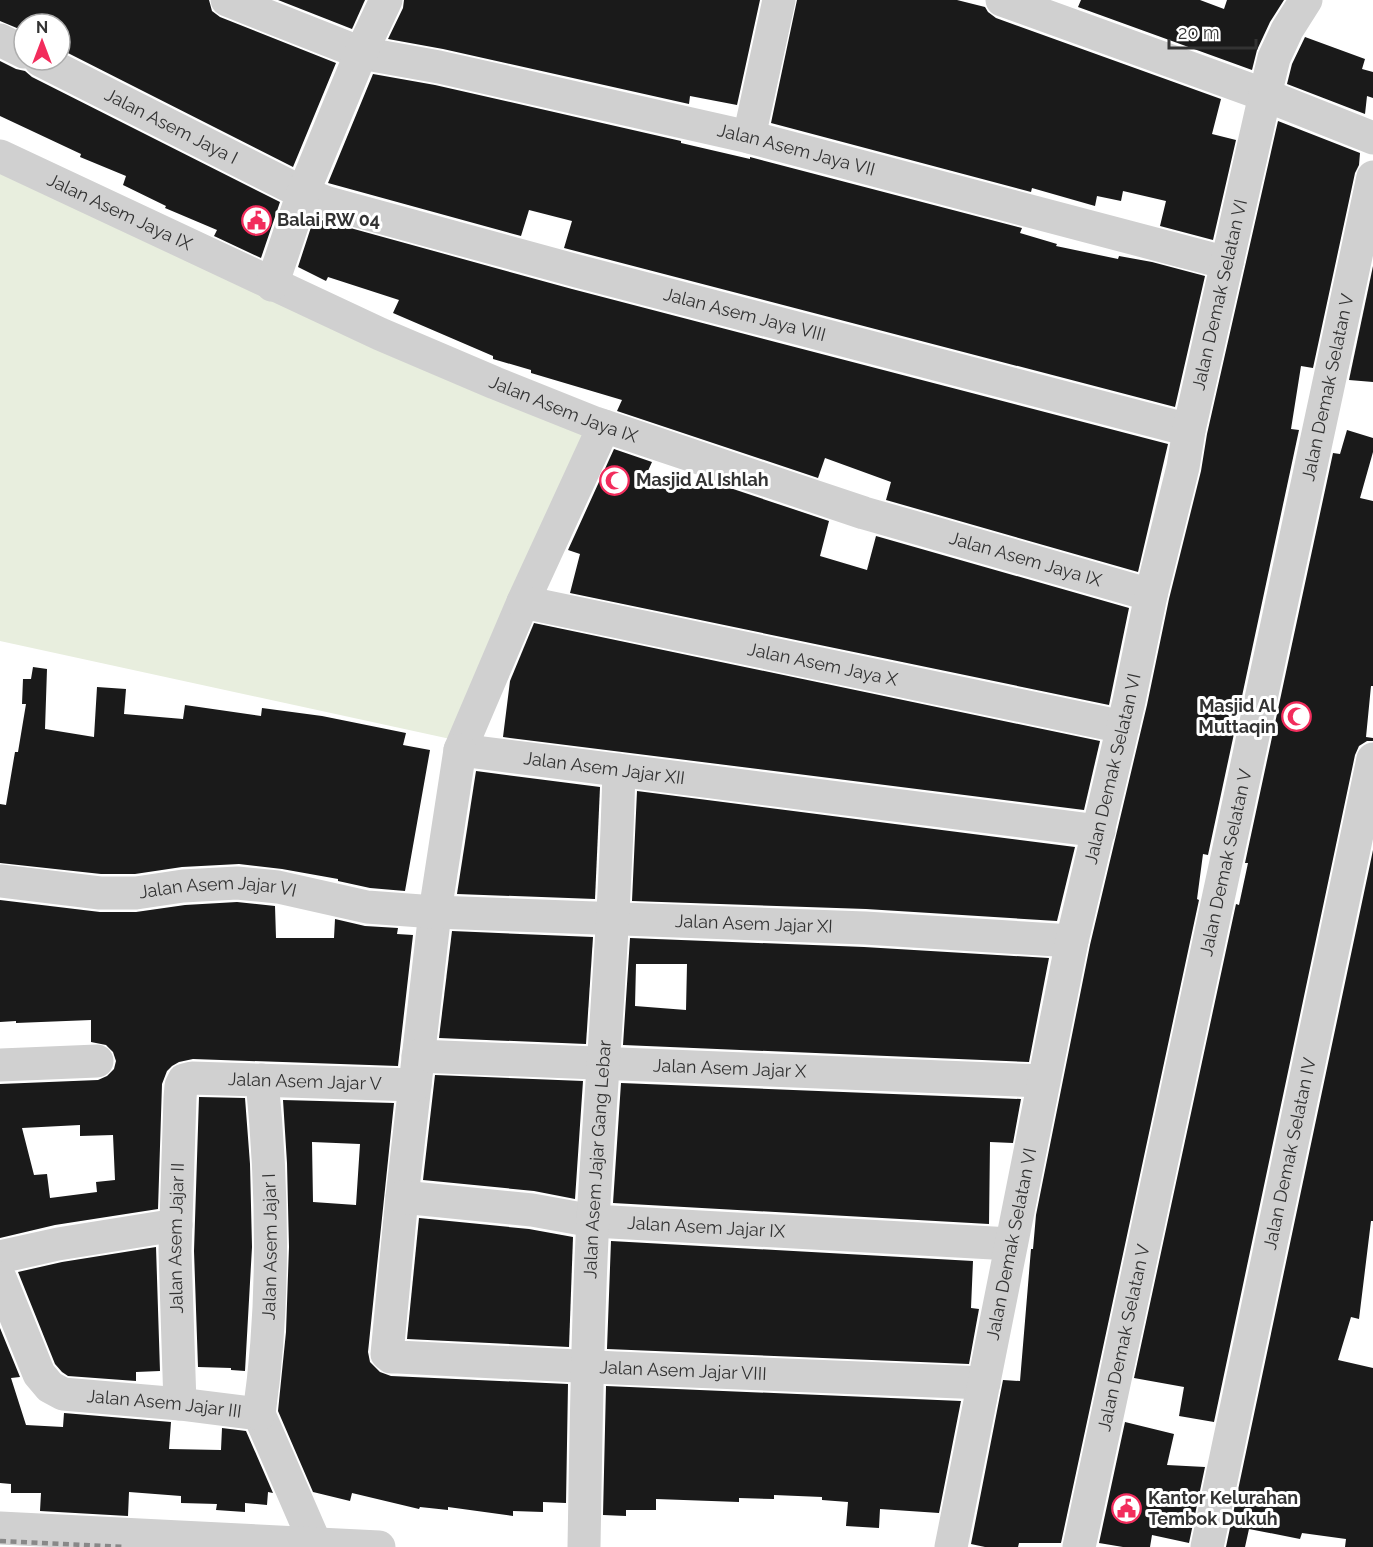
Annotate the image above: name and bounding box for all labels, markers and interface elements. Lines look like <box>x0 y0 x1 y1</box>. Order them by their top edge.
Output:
north arrow <box>12 12 72 72</box>
scale bar <box>1169 12 1256 50</box>
text: N <box>36 18 48 37</box>
text: 20 m <box>1178 22 1220 43</box>
street label: Jalan Asem Jaya I <box>102 84 241 168</box>
street label: Jalan Asem Jaya VII <box>715 119 877 180</box>
street label: Jalan Asem Jaya IX <box>44 169 196 255</box>
street label: Jalan Demak Selatan VI <box>1187 197 1251 392</box>
public building icon: Balai RW 04 <box>240 204 272 236</box>
place label: Balai RW 04 <box>277 209 380 230</box>
street label: Jalan Asem Jaya VIII <box>662 283 828 345</box>
street label: Jalan Demak Selatan V <box>1297 292 1358 483</box>
street label: Jalan Asem Jaya IX <box>486 371 641 447</box>
mosque icon: Masjid Al Ishlah <box>599 464 631 496</box>
place label: Masjid Al Ishlah <box>636 469 769 490</box>
street label: Jalan Asem Jaya IX <box>947 527 1105 591</box>
street label: Jalan Asem Jaya X <box>746 638 900 690</box>
street label: Jalan Demak Selatan VI <box>1080 671 1144 866</box>
place label: Masjid Al Muttaqin <box>1198 695 1276 737</box>
mosque icon: Masjid Al Muttaqin <box>1281 700 1313 732</box>
street label: Jalan Asem Jajar XII <box>522 747 686 788</box>
street label: Jalan Demak Selatan V <box>1195 767 1256 958</box>
street label: Jalan Asem Jajar VI <box>137 872 299 902</box>
street label: Jalan Asem Jajar XI <box>675 910 833 937</box>
street label: Jalan Asem Jajar Gang Lebar <box>579 1039 615 1279</box>
street label: Jalan Asem Jajar X <box>653 1054 807 1082</box>
street label: Jalan Demak Selatan IV <box>1259 1056 1320 1252</box>
street label: Jalan Asem Jajar V <box>228 1068 382 1094</box>
street label: Jalan Demak Selatan VI <box>982 1146 1040 1342</box>
street label: Jalan Asem Jajar II <box>164 1162 188 1314</box>
street label: Jalan Asem Jajar I <box>257 1173 281 1320</box>
street label: Jalan Asem Jajar IX <box>627 1212 786 1242</box>
street label: Jalan Demak Selatan V <box>1093 1242 1154 1433</box>
street label: Jalan Asem Jajar VIII <box>599 1356 767 1384</box>
street label: Jalan Asem Jajar III <box>86 1385 243 1422</box>
place label: Kantor Kelurahan Tembok Dukuh <box>1148 1487 1298 1529</box>
public building icon: Kantor Kelurahan Tembok Dukuh <box>1111 1492 1143 1524</box>

